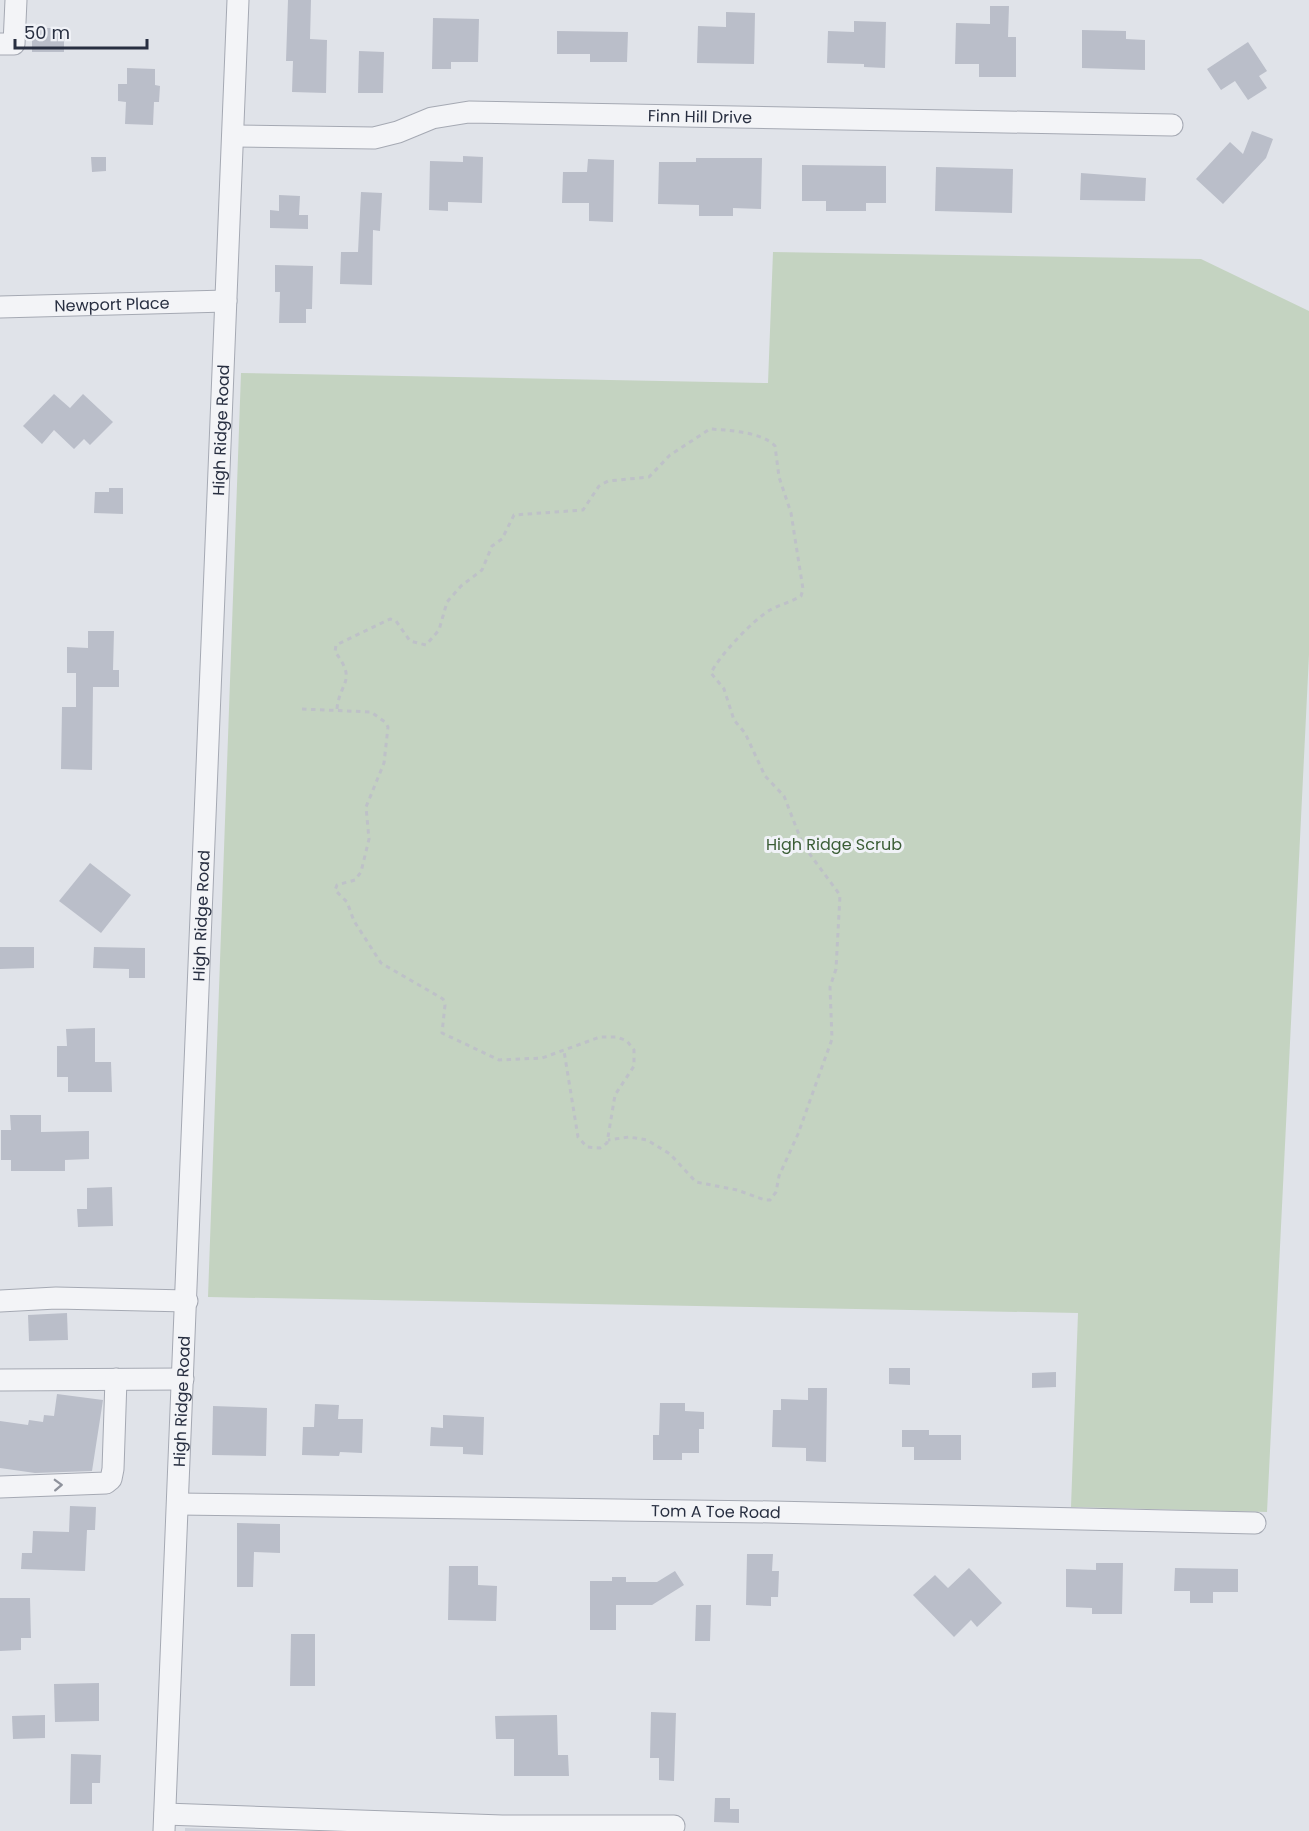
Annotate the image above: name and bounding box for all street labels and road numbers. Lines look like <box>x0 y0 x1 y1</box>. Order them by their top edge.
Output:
street label: Finn Hill Drive <box>648 104 752 129</box>
street label: Newport Place <box>54 292 170 318</box>
street label: High Ridge Road <box>207 364 235 496</box>
street label: High Ridge Road <box>187 850 216 982</box>
street label: High Ridge Road <box>168 1335 196 1468</box>
street label: Tom A Toe Road <box>651 1499 781 1524</box>

